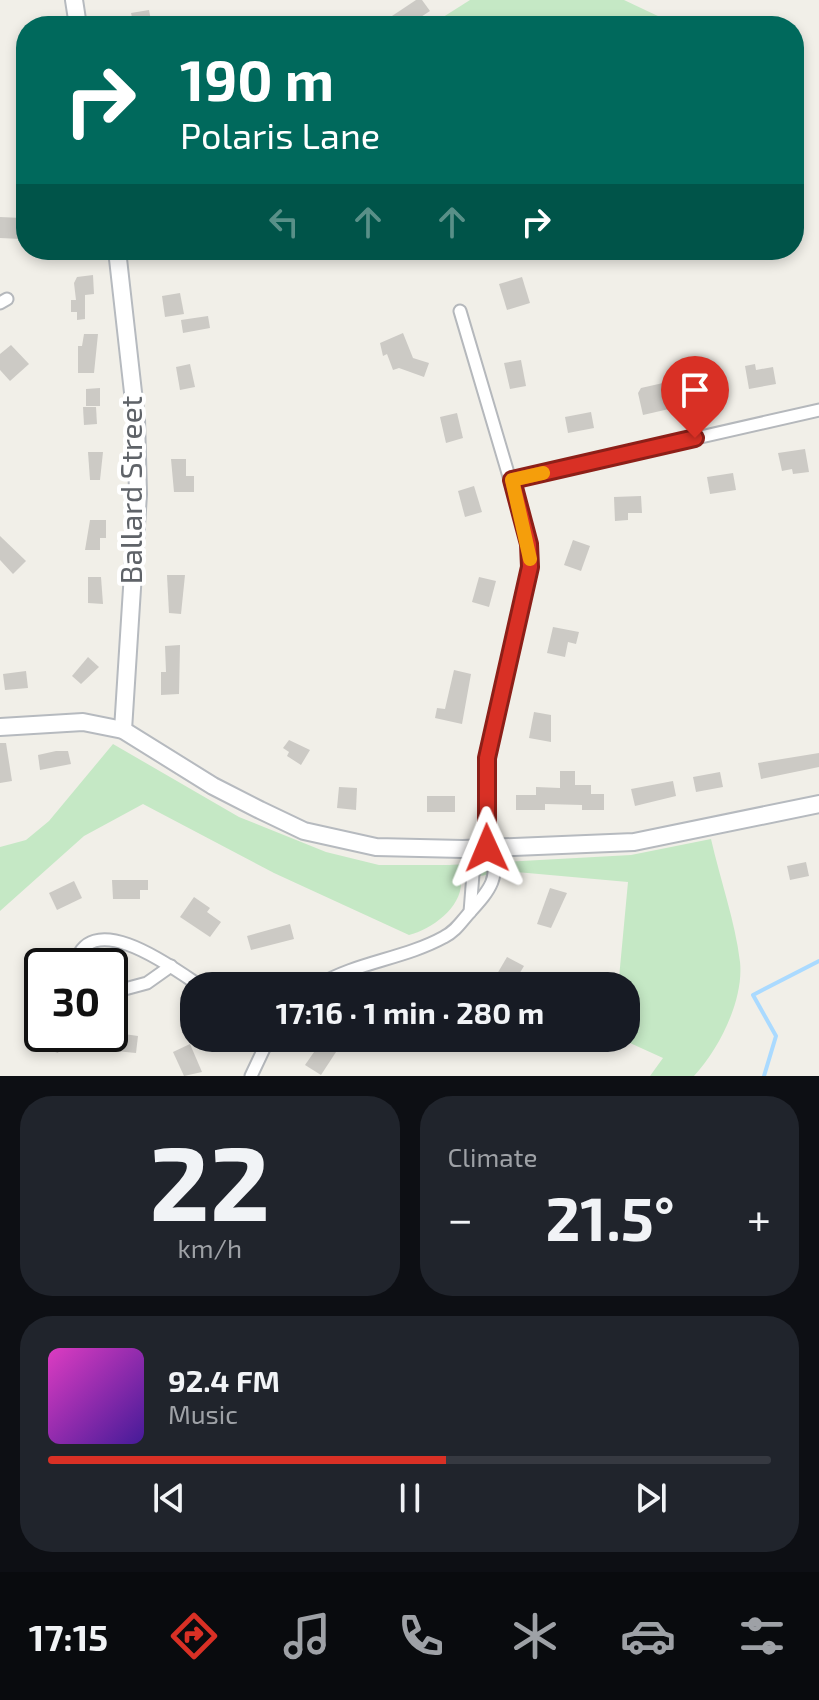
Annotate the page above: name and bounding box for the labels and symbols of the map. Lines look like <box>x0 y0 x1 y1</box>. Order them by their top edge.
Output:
pin <box>661 356 729 438</box>
street label: Ballard Street <box>112 396 148 584</box>
position arrow <box>445 806 529 890</box>
speed limit sign: 30 <box>24 948 128 1052</box>

